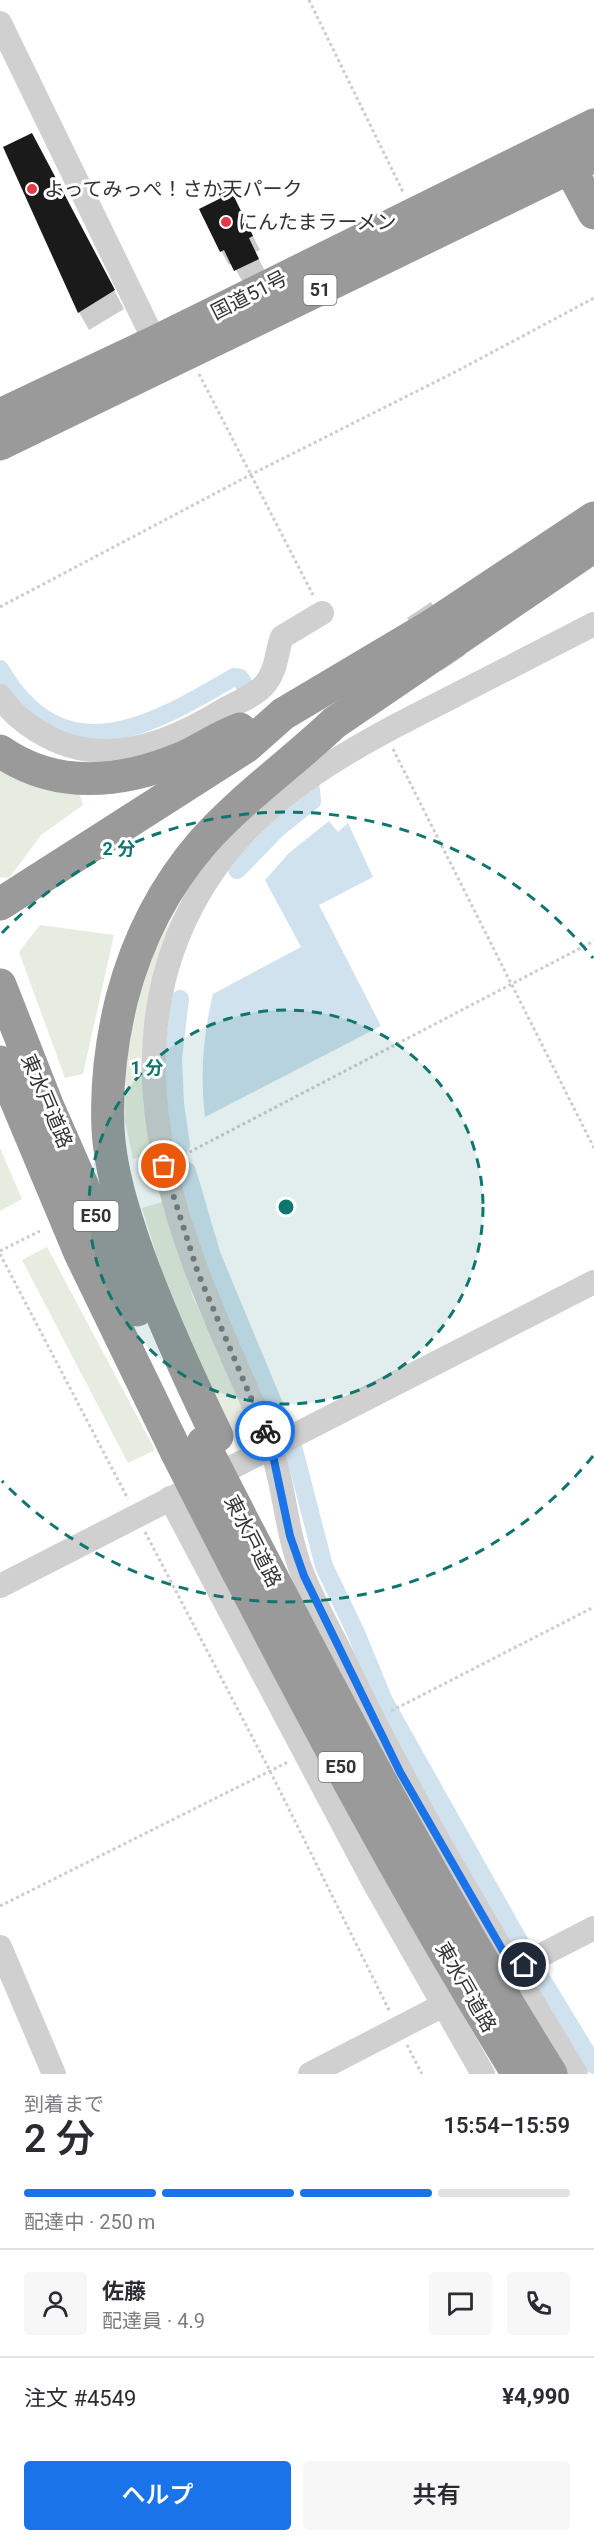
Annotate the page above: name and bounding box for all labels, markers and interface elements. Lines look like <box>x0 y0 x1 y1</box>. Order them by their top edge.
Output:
place label: よってみっぺ！さか天パーク <box>44 177 302 201</box>
marker: よってみっぺ！さか天パーク <box>25 182 39 196</box>
place label: にんたまラーメン <box>238 210 397 234</box>
marker: にんたまラーメン <box>219 215 233 229</box>
street label: 国道51号 <box>207 266 291 324</box>
road number: 51 <box>304 275 336 305</box>
text: 2 分 <box>103 838 135 859</box>
street label: 東水戸道路 <box>16 1050 78 1152</box>
text: 1 分 <box>131 1057 163 1078</box>
pin <box>138 1140 189 1191</box>
icon: bag <box>147 1149 180 1182</box>
centre of rings <box>276 1197 296 1217</box>
road number: E50 <box>74 1201 118 1231</box>
courier <box>235 1401 295 1461</box>
icon: bike <box>249 1415 282 1448</box>
street label: 東水戸道路 <box>220 1491 286 1591</box>
road number: E50 <box>318 1752 364 1782</box>
street label: 東水戸道路 <box>431 1938 501 2036</box>
pin <box>498 1939 549 1990</box>
icon: home <box>507 1948 540 1981</box>
text: 到着まで <box>24 2092 104 2116</box>
text: 15:54–15:59 <box>443 2113 570 2138</box>
text: 2 分 <box>24 2116 95 2162</box>
text: 配達中 · 250 m <box>24 2210 155 2234</box>
button: person <box>24 2272 87 2335</box>
button: chat <box>429 2272 492 2335</box>
button: phone <box>507 2272 570 2335</box>
text: 佐藤 <box>102 2279 146 2304</box>
text: 配達員 · 4.9 <box>102 2309 205 2333</box>
text: ¥4,990 <box>502 2384 570 2409</box>
text: 注文 #4549 <box>24 2386 136 2411</box>
button: ヘルプ <box>24 2461 291 2530</box>
button: 共有 <box>303 2461 570 2530</box>

